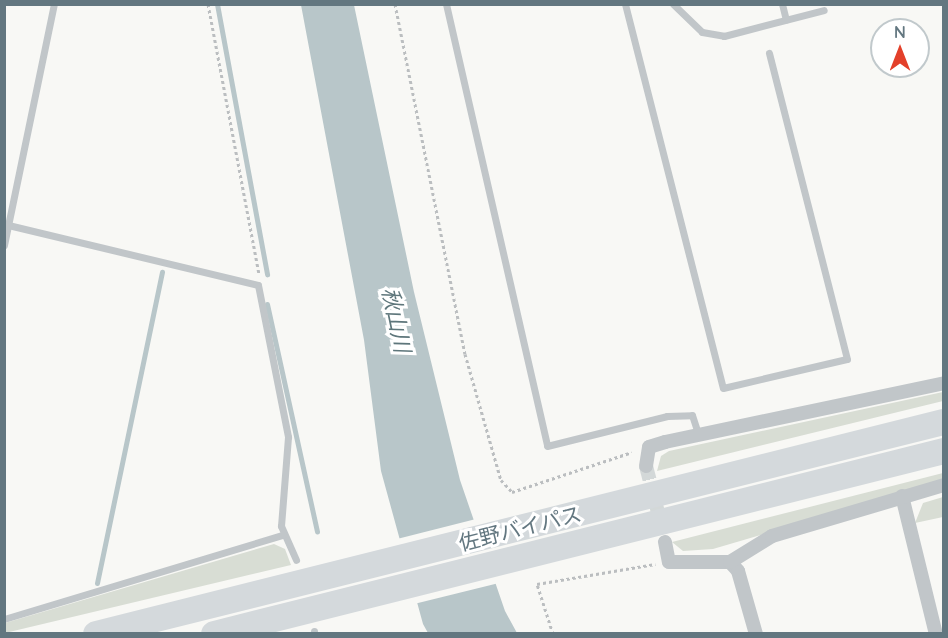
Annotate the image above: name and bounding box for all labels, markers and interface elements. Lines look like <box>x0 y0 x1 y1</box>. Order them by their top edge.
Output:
north arrow <box>870 18 930 78</box>
text: N <box>894 22 906 42</box>
water label: 秋山川 <box>376 285 416 355</box>
street label: 佐野バイパス <box>456 501 584 555</box>

